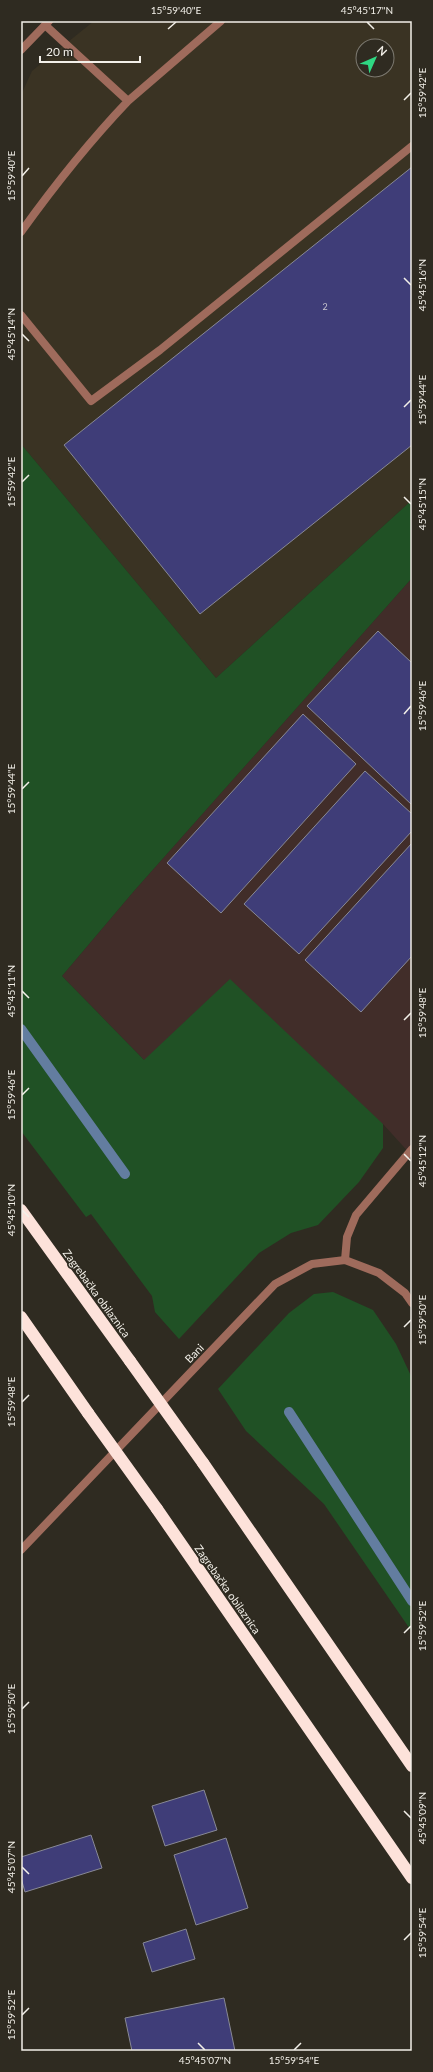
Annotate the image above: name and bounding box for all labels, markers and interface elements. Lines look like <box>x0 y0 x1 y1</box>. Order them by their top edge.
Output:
text: 15°59'40"E <box>151 4 201 16</box>
text: 45°45'17"N <box>341 4 393 16</box>
scale bar <box>40 38 140 64</box>
north arrow <box>355 38 395 78</box>
text: N <box>375 43 390 58</box>
text: 20 m <box>46 44 73 59</box>
text: 15°59'42"E <box>416 68 428 118</box>
text: 15°59'40"E <box>5 151 17 201</box>
text: 45°45'16"N <box>416 259 428 311</box>
house number: 2 <box>322 301 328 312</box>
text: 45°45'14"N <box>5 308 17 360</box>
text: 15°59'44"E <box>416 375 428 425</box>
text: 15°59'42"E <box>5 457 17 507</box>
text: 45°45'15"N <box>416 478 428 530</box>
text: 15°59'46"E <box>416 681 428 731</box>
text: 15°59'44"E <box>5 764 17 814</box>
text: 45°45'11"N <box>5 965 17 1017</box>
text: 15°59'48"E <box>416 988 428 1038</box>
text: 15°59'46"E <box>5 1070 17 1120</box>
text: 45°45'12"N <box>416 1135 428 1187</box>
text: 45°45'10"N <box>5 1184 17 1236</box>
street label: Zagrebačka obilaznica <box>61 1246 133 1340</box>
text: 15°59'50"E <box>416 1295 428 1345</box>
street label: Bani <box>182 1341 206 1365</box>
text: 15°59'48"E <box>5 1377 17 1427</box>
street label: Zagrebačka obilaznica <box>192 1542 264 1636</box>
text: 15°59'52"E <box>416 1601 428 1651</box>
text: 15°59'50"E <box>5 1684 17 1734</box>
text: 45°45'09"N <box>416 1792 428 1844</box>
text: 45°45'07"N <box>5 1841 17 1893</box>
text: 15°59'54"E <box>416 1908 428 1958</box>
text: 15°59'52"E <box>5 1990 17 2040</box>
text: 45°45'07"N <box>179 2054 231 2066</box>
text: 15°59'54"E <box>269 2054 319 2066</box>

